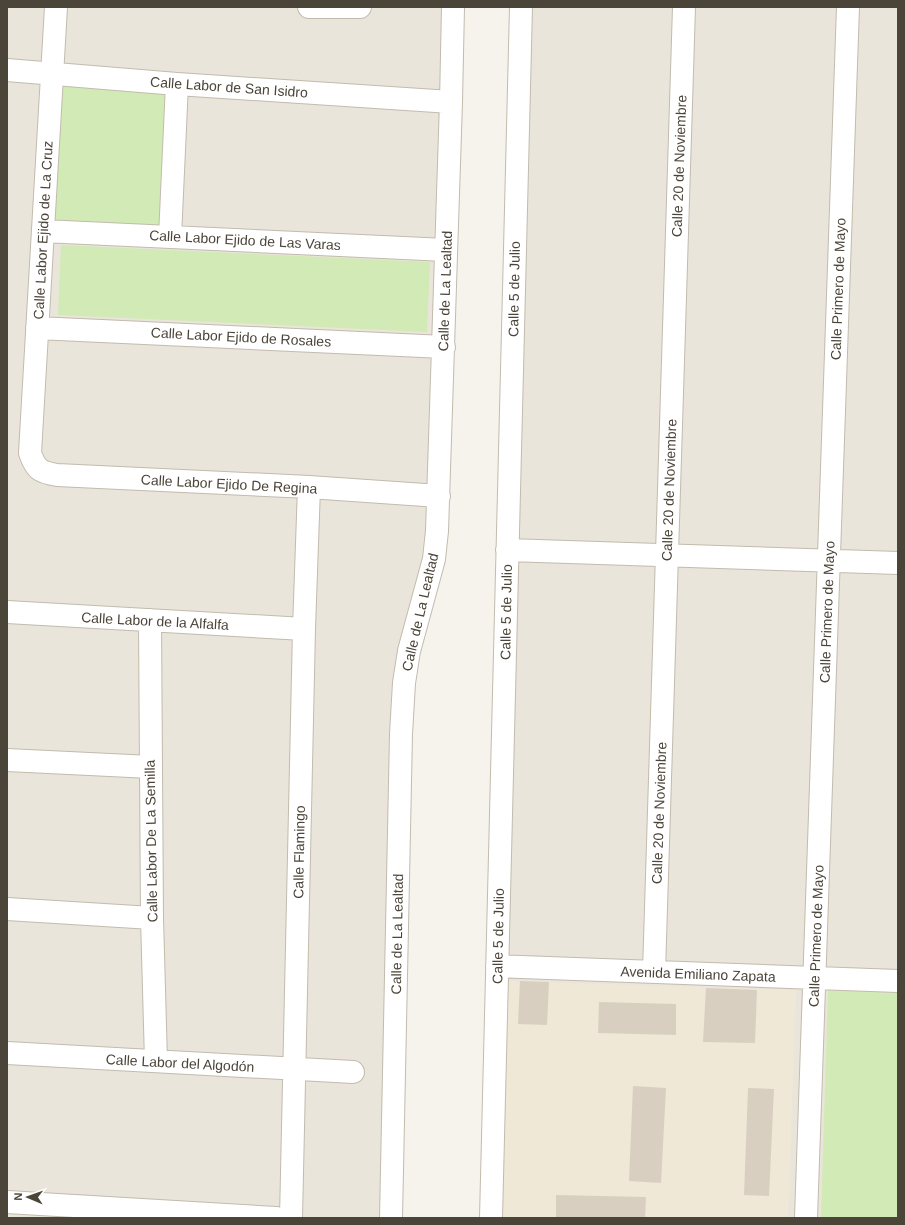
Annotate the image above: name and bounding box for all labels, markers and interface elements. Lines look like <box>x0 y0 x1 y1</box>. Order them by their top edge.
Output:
street label: Calle Labor de San Isidro <box>150 74 309 101</box>
street label: Calle 20 de Noviembre <box>669 94 689 237</box>
street label: Calle Labor Ejido de La Cruz <box>30 140 56 320</box>
street label: Calle Primero de Mayo <box>828 217 848 360</box>
street label: Calle Labor Ejido de Las Varas <box>149 227 341 253</box>
street label: Calle de La Lealtad <box>435 230 455 352</box>
street label: Calle 5 de Julio <box>505 241 523 337</box>
street label: Calle Labor Ejido de Rosales <box>150 324 332 350</box>
street label: Calle 20 de Noviembre <box>659 418 679 561</box>
street label: Calle Labor Ejido De Regina <box>140 471 318 497</box>
street label: Calle Primero de Mayo <box>817 540 837 683</box>
street label: Calle de La Lealtad <box>399 551 441 673</box>
street label: Calle 5 de Julio <box>497 564 515 660</box>
street label: Calle Labor de la Alfalfa <box>81 609 229 633</box>
street label: Calle 20 de Noviembre <box>649 741 669 884</box>
street label: Calle Labor De La Semilla <box>142 759 160 922</box>
street label: Calle Flamingo <box>290 805 308 899</box>
street label: Calle Primero de Mayo <box>806 864 826 1007</box>
street label: Calle de La Lealtad <box>388 874 406 994</box>
street label: Calle 5 de Julio <box>489 888 507 984</box>
street label: Avenida Emiliano Zapata <box>620 963 776 985</box>
street label: Calle Labor del Algodón <box>105 1051 255 1075</box>
north arrow <box>8 1177 48 1217</box>
text: N <box>12 1192 24 1201</box>

